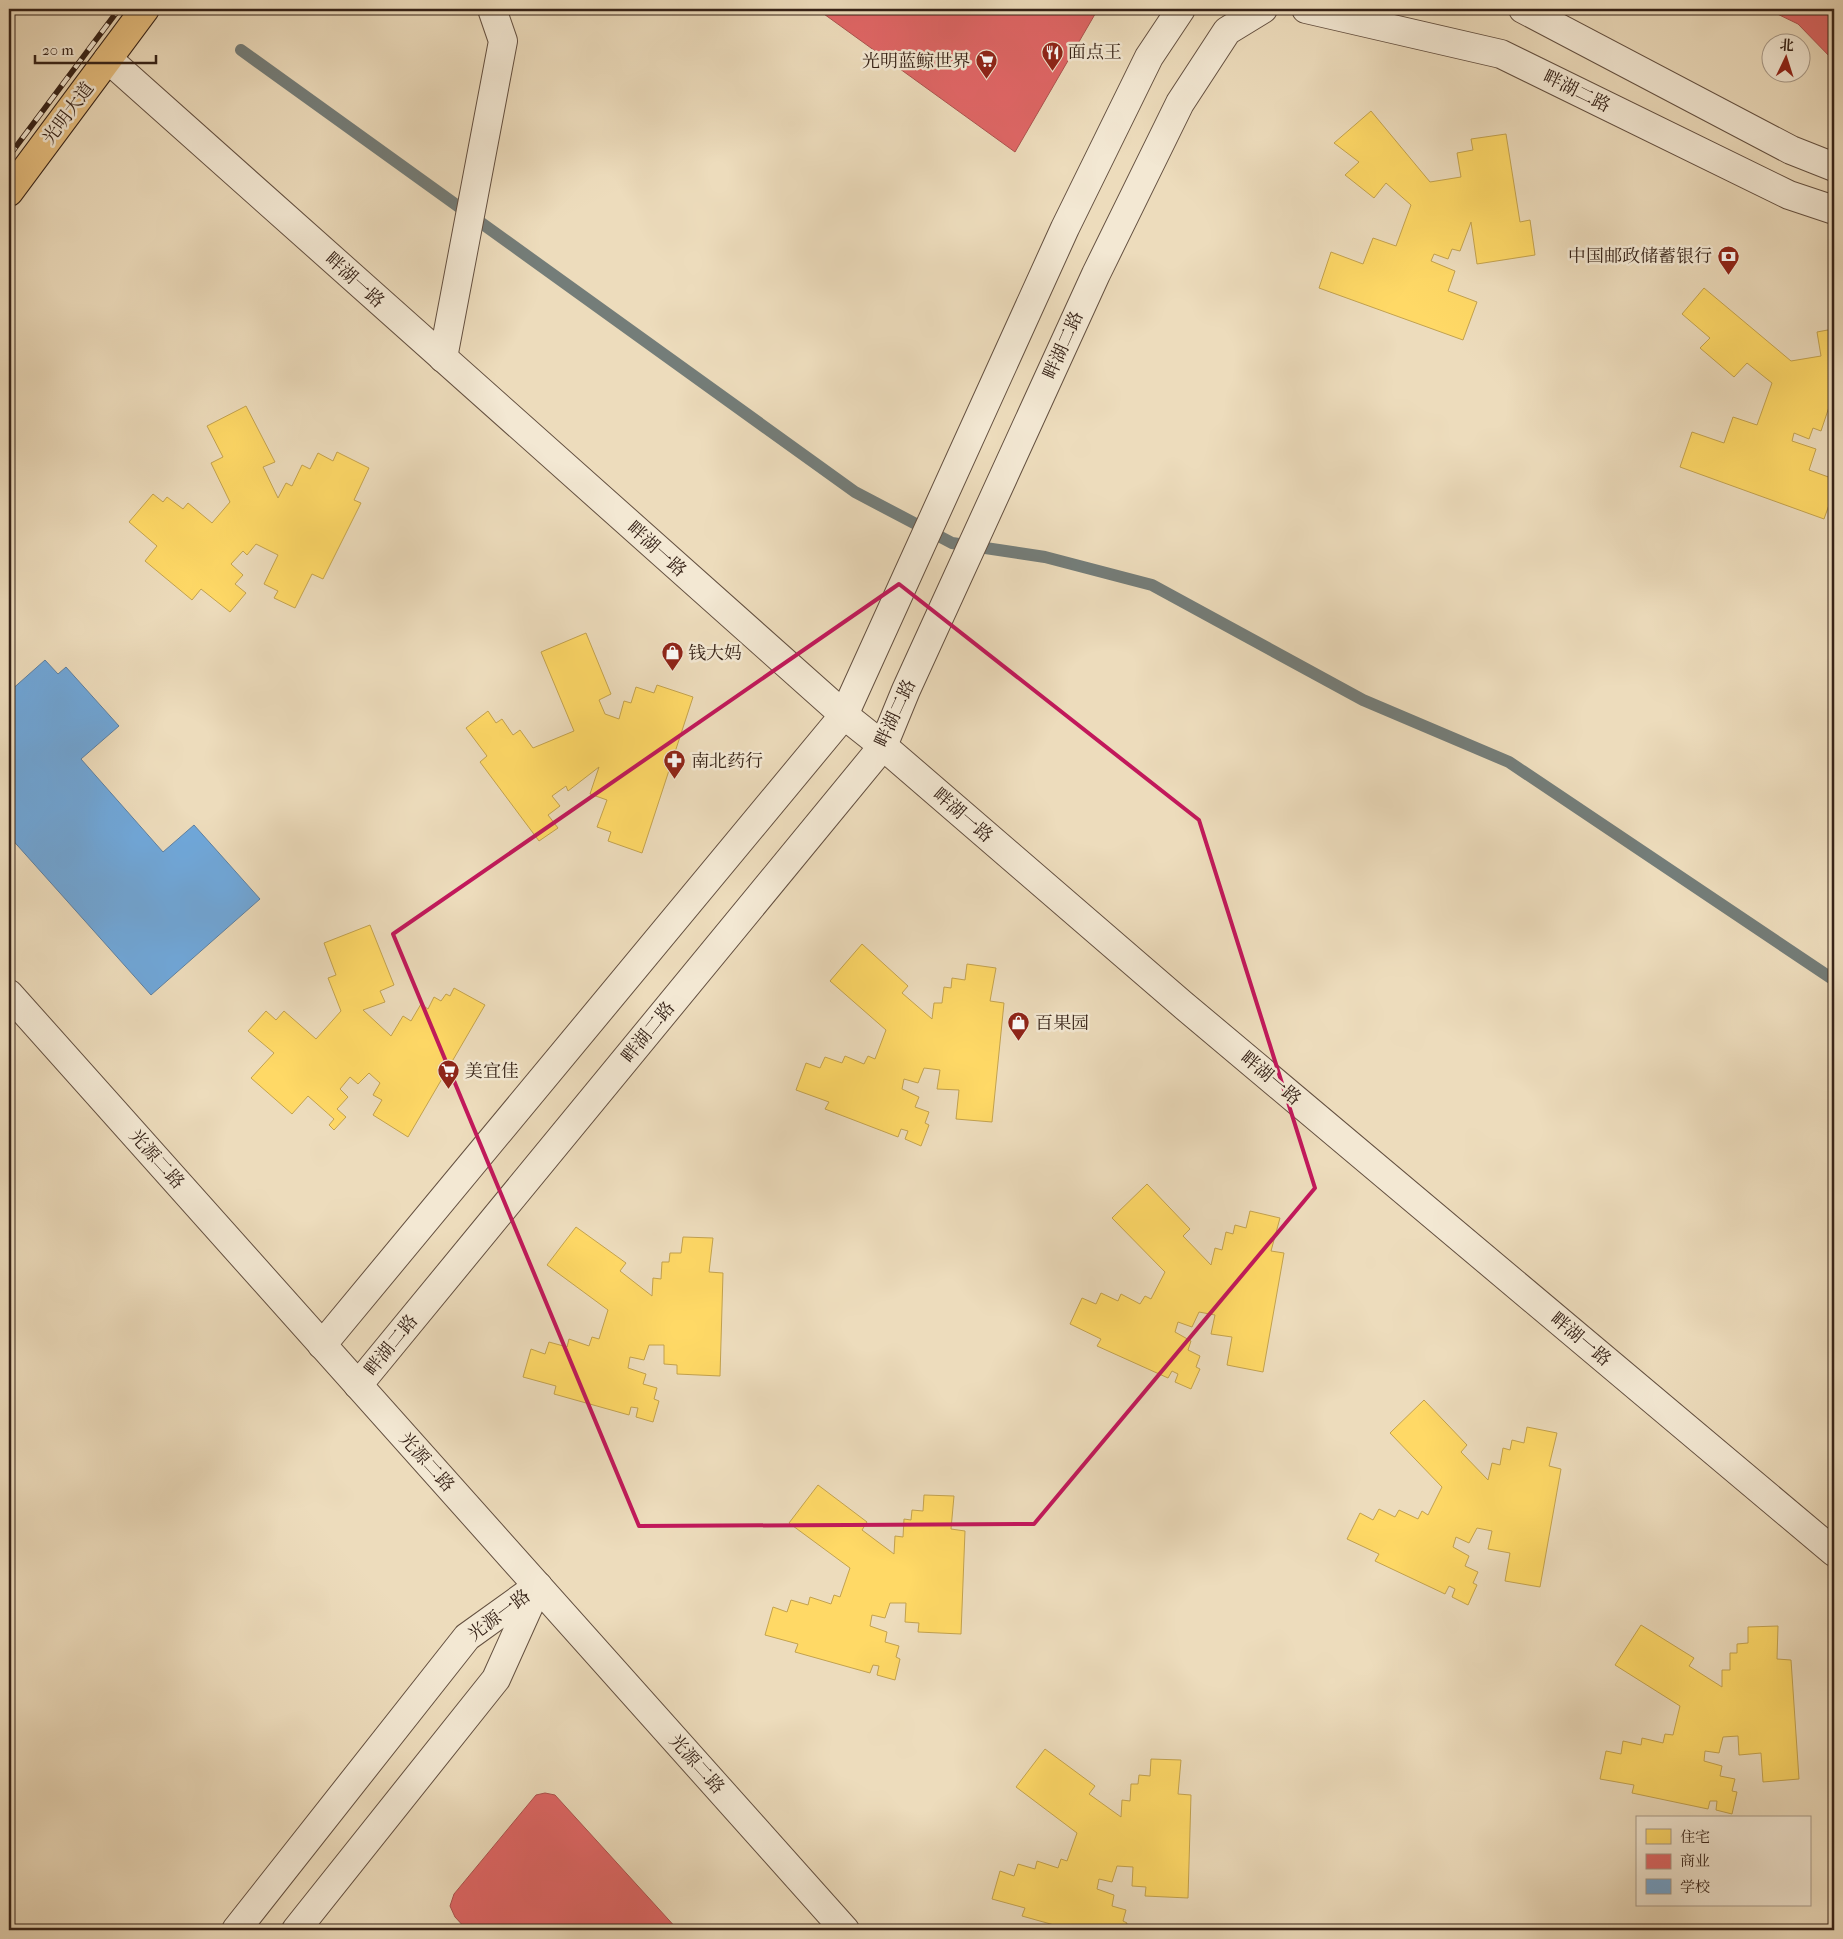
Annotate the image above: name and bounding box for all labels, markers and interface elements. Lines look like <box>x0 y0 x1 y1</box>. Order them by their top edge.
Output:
scale bar <box>35 32 156 64</box>
north arrow <box>1760 32 1810 82</box>
text: 北 <box>1779 37 1794 54</box>
restaurant icon: 面点王 <box>1040 40 1064 71</box>
text: 20 m <box>42 41 74 59</box>
place label: 面点王 <box>1068 42 1122 63</box>
supermarket icon: 光明蓝鲸世界 <box>974 49 998 80</box>
place label: 光明蓝鲸世界 <box>862 51 970 72</box>
street label: 畔湖二路 <box>1540 66 1614 117</box>
street label: 光明大道 <box>38 78 98 148</box>
bank icon: 中国邮政储蓄银行 <box>1716 244 1740 275</box>
place label: 中国邮政储蓄银行 <box>1568 246 1712 267</box>
street label: 畔湖一路 <box>321 248 388 312</box>
street label: 畔湖二路 <box>1039 308 1088 382</box>
street label: 畔湖一路 <box>623 517 690 581</box>
shop icon: 钱大妈 <box>660 641 684 672</box>
place label: 钱大妈 <box>688 643 742 664</box>
street label: 畔湖二路 <box>871 676 920 750</box>
pharmacy icon: 南北药行 <box>663 749 687 780</box>
place label: 南北药行 <box>691 751 763 772</box>
street label: 畔湖一路 <box>929 784 997 847</box>
street label: 畔湖二路 <box>618 998 679 1067</box>
shop icon: 百果园 <box>1007 1011 1031 1042</box>
place label: 百果园 <box>1035 1013 1089 1034</box>
street label: 畔湖一路 <box>1236 1047 1305 1110</box>
supermarket icon: 美宜佳 <box>437 1059 461 1090</box>
place label: 美宜佳 <box>465 1061 519 1082</box>
street label: 光源二路 <box>125 1126 189 1193</box>
street label: 畔湖一路 <box>1546 1308 1615 1371</box>
street label: 畔湖二路 <box>361 1311 422 1380</box>
street label: 光源二路 <box>395 1429 459 1496</box>
street label: 光源一路 <box>464 1585 534 1645</box>
street label: 光源二路 <box>665 1731 729 1798</box>
legend <box>1636 1816 1810 1906</box>
text: 住宅 <box>1680 1828 1710 1846</box>
text: 商业 <box>1680 1852 1710 1870</box>
text: 学校 <box>1680 1878 1710 1896</box>

